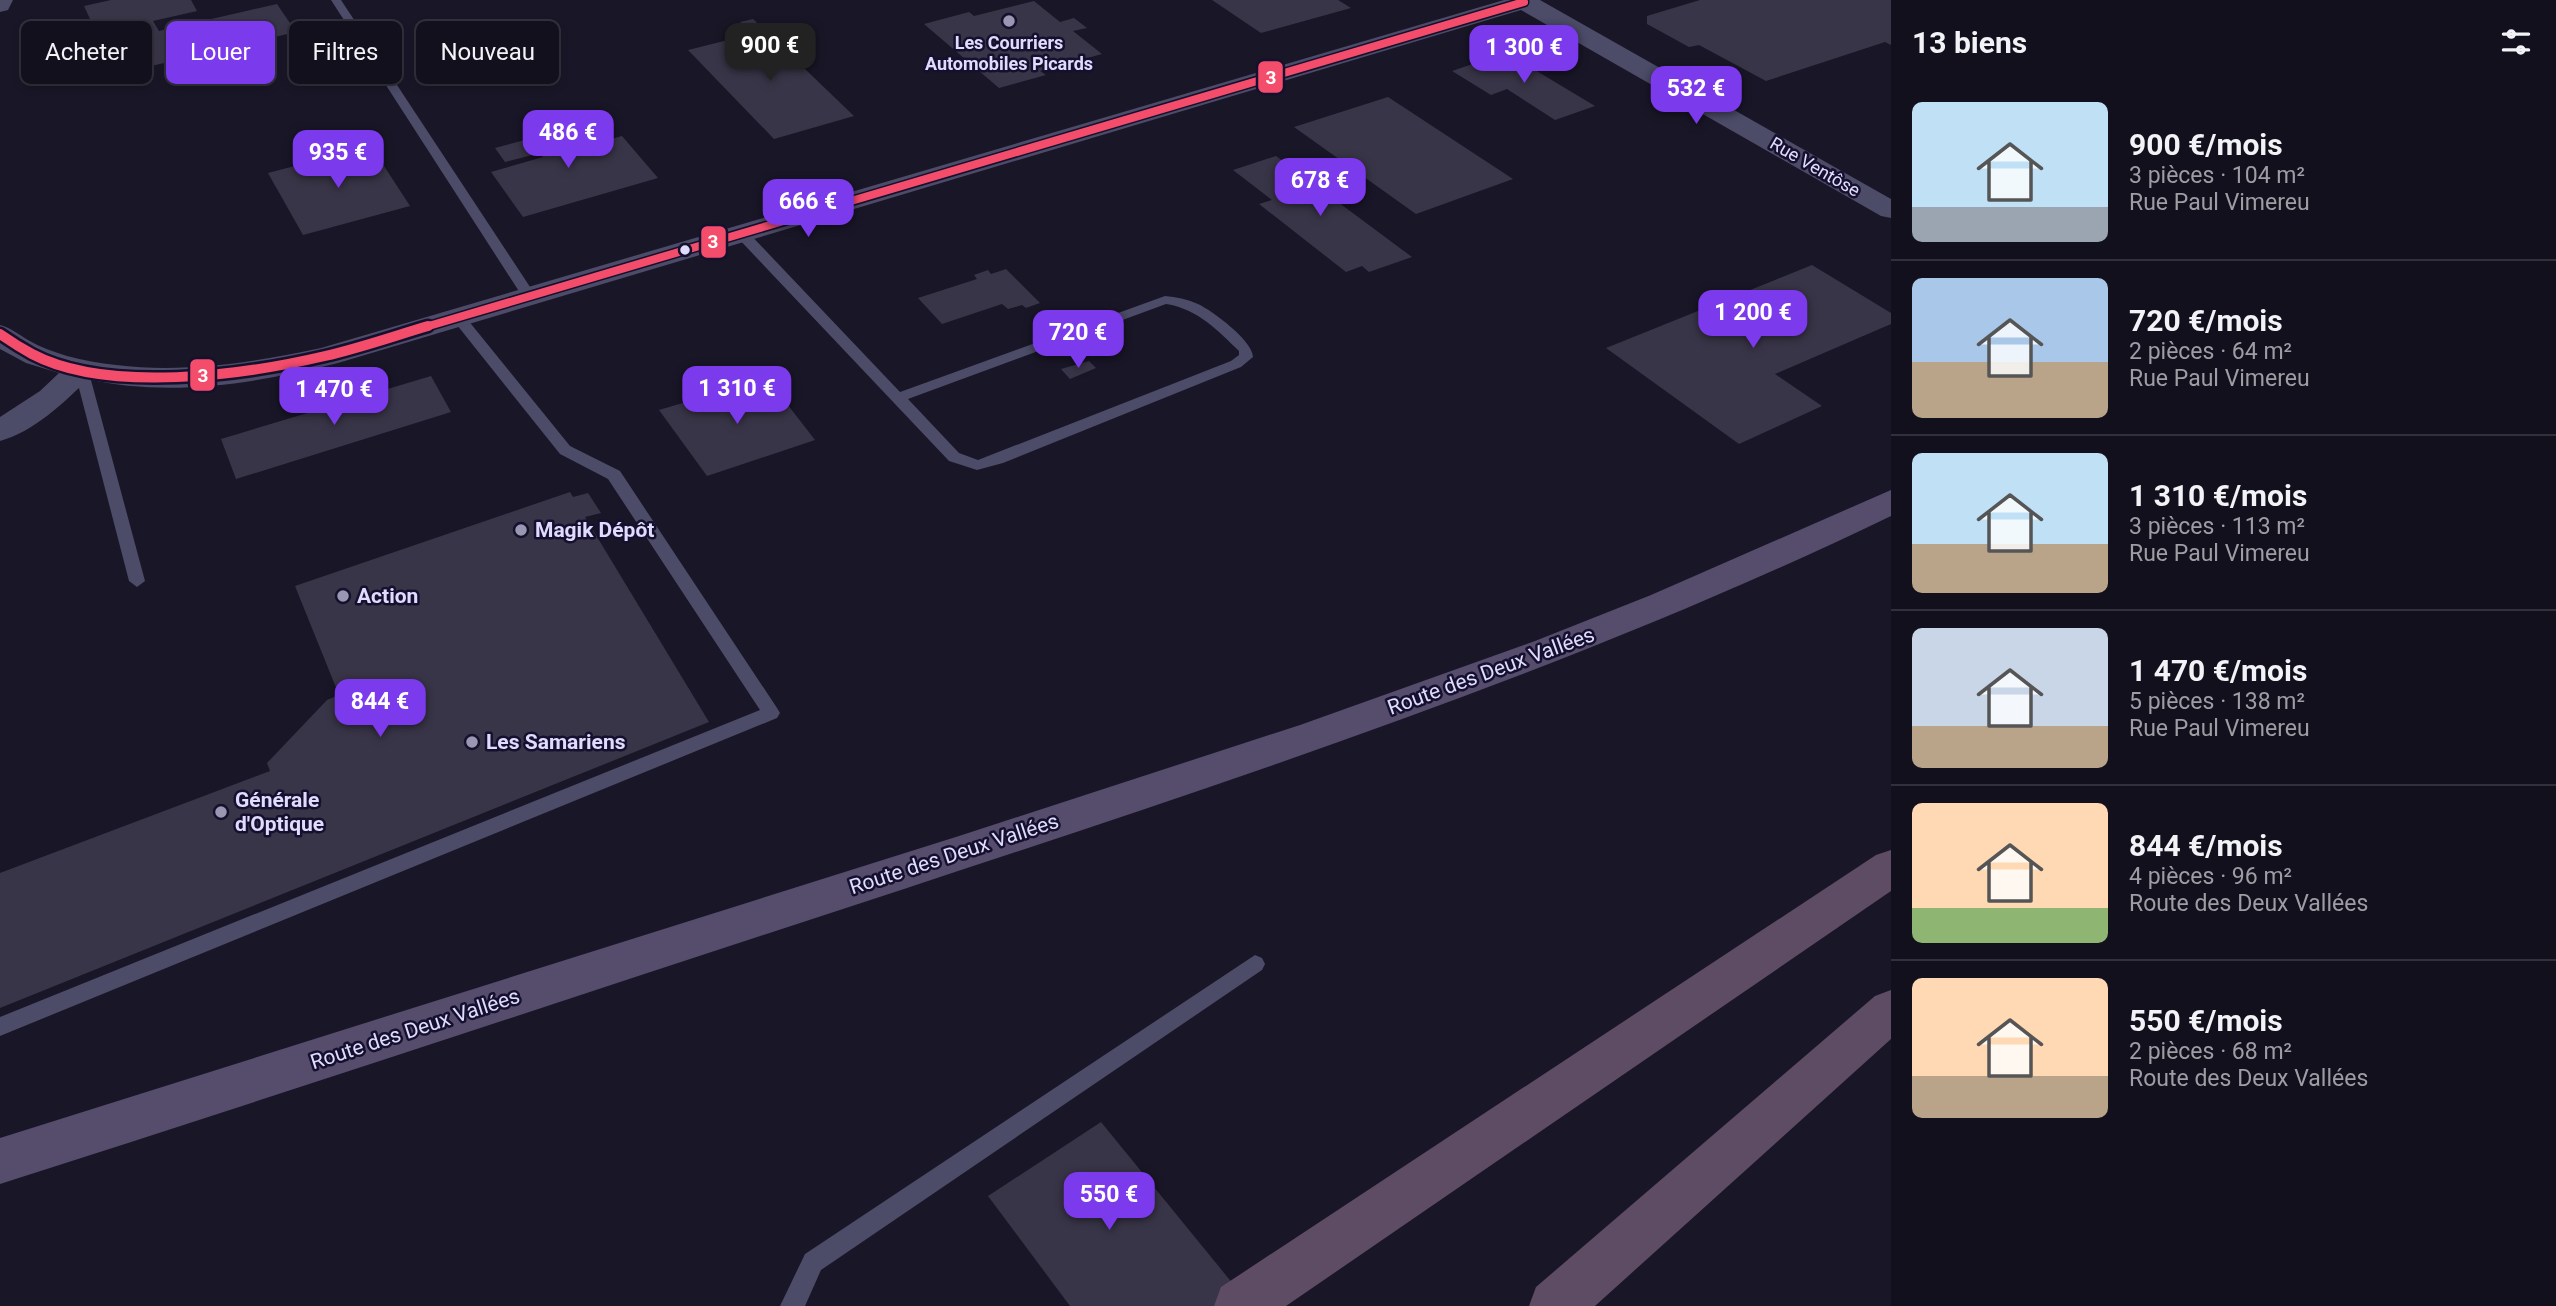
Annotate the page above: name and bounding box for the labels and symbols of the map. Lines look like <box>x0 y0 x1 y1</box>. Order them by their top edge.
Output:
marker: Les Courriers Automobiles Picards <box>1001 13 1017 29</box>
pin: 900 € <box>721 24 819 83</box>
pin: 1 300 € <box>1459 25 1589 85</box>
place label: Les Courriers Automobiles Picards <box>925 32 1093 74</box>
line badge: 3 <box>1257 60 1284 94</box>
text: 3 <box>1266 66 1276 89</box>
pin: 532 € <box>1647 66 1745 126</box>
pin: 486 € <box>519 110 617 170</box>
pin: 935 € <box>289 130 387 190</box>
street label: Rue Ventôse <box>1767 132 1864 201</box>
pin: 678 € <box>1271 158 1369 218</box>
pin: 666 € <box>759 180 857 239</box>
line badge: 3 <box>700 225 727 259</box>
text: 3 <box>708 230 718 253</box>
unlabelled marker <box>678 243 692 257</box>
pin: 1 200 € <box>1688 290 1818 350</box>
pin: 720 € <box>1029 310 1127 370</box>
line badge: 3 <box>189 358 216 392</box>
text: 3 <box>198 364 208 387</box>
pin: 1 310 € <box>672 366 802 426</box>
pin: 1 470 € <box>269 368 399 427</box>
place label: Magik Dépôt <box>535 518 654 542</box>
marker: Magik Dépôt <box>513 522 529 538</box>
place label: Action <box>357 584 418 608</box>
marker: Action <box>335 588 351 604</box>
street label: Route des Deux Vallées <box>1384 622 1598 720</box>
pin: 844 € <box>331 680 429 739</box>
place label: Les Samariens <box>486 730 626 754</box>
marker: Les Samariens <box>464 734 480 750</box>
place label: Générale d'Optique <box>235 788 324 836</box>
marker: Générale d'Optique <box>213 804 229 820</box>
street label: Route des Deux Vallées <box>846 809 1062 899</box>
street label: Route des Deux Vallées <box>307 984 523 1074</box>
pin: 550 € <box>1060 1172 1158 1232</box>

